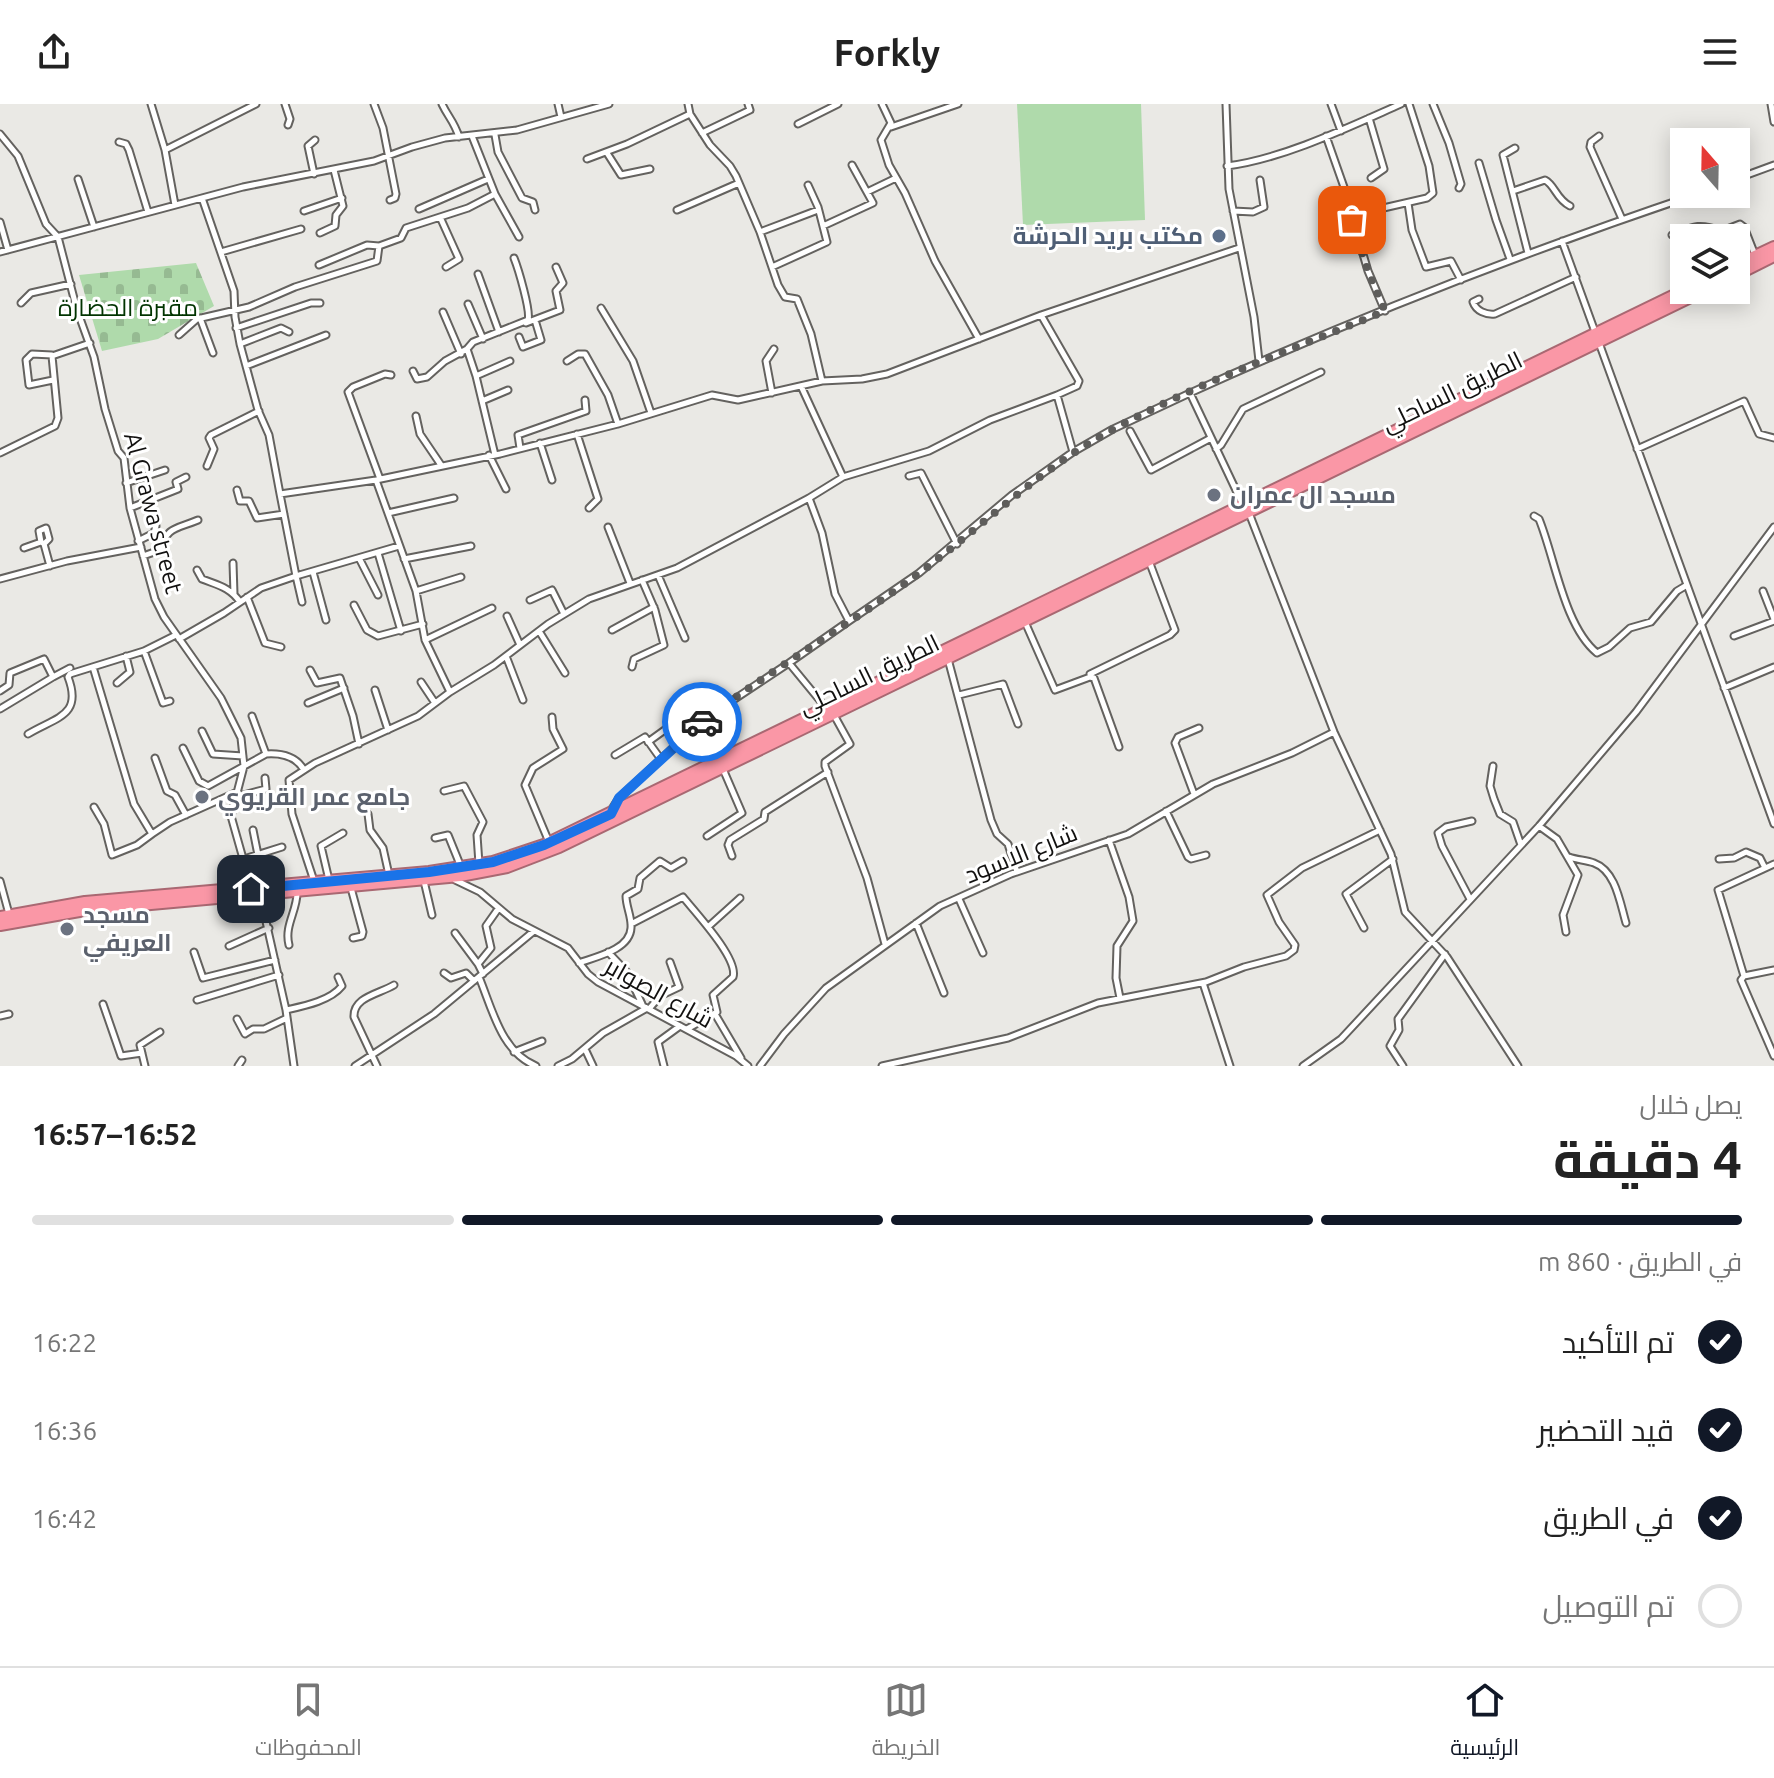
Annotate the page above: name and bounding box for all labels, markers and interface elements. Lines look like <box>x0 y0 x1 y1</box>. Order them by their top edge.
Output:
icon: share <box>32 30 76 74</box>
icon: menu <box>1698 30 1742 74</box>
text: Forkly <box>834 32 940 73</box>
north arrow <box>1670 128 1750 208</box>
map controls <box>1670 128 1750 304</box>
pin <box>1318 186 1386 254</box>
icon: bag <box>1330 198 1374 242</box>
place label: مكتب بريد الحرشة <box>1013 222 1203 250</box>
button: layers <box>1670 224 1750 304</box>
marker: مكتب بريد الحرشة <box>1210 227 1228 245</box>
park label: مقبرة الحضارة <box>58 294 198 321</box>
street label: الطريق الساحلي <box>1377 346 1529 443</box>
street label: Al Grawa street <box>119 429 188 597</box>
place label: مسجد ال عمران <box>1230 481 1396 509</box>
marker: مسجد ال عمران <box>1205 486 1223 504</box>
street label: الطريق الساحلي <box>794 629 946 726</box>
courier <box>662 682 742 762</box>
icon: car <box>680 700 724 744</box>
place label: جامع عمر القريوي <box>218 783 410 816</box>
marker: جامع عمر القريوي <box>193 788 211 806</box>
street label: شارع الاسود <box>960 819 1082 891</box>
pin <box>217 855 285 923</box>
icon: home <box>229 867 273 911</box>
place label: مسجد العريفي <box>83 901 172 962</box>
marker: مسجد العريفي <box>58 920 76 938</box>
street label: شارع الصوابر <box>597 951 718 1036</box>
text: يصل خلال <box>1640 1090 1742 1119</box>
text: 16:52–16:57 <box>32 1117 197 1151</box>
text: 4 دقيقة <box>1553 1130 1742 1188</box>
text: في الطريق · 860 m <box>1538 1247 1742 1276</box>
icon: check <box>1698 1320 1742 1364</box>
text: تم التأكيد <box>1562 1325 1674 1359</box>
text: 16:22 <box>32 1328 97 1357</box>
icon: check <box>1698 1408 1742 1452</box>
text: قيد التحضير <box>1537 1413 1674 1447</box>
text: 16:36 <box>32 1416 97 1445</box>
icon: check <box>1698 1496 1742 1540</box>
text: في الطريق <box>1543 1501 1674 1535</box>
text: 16:42 <box>32 1504 97 1533</box>
text: تم التوصيل <box>1542 1589 1674 1623</box>
tab: المحفوظات <box>255 1678 362 1768</box>
tab: الخريطة <box>872 1678 940 1768</box>
tab: الرئيسية <box>1450 1678 1519 1768</box>

